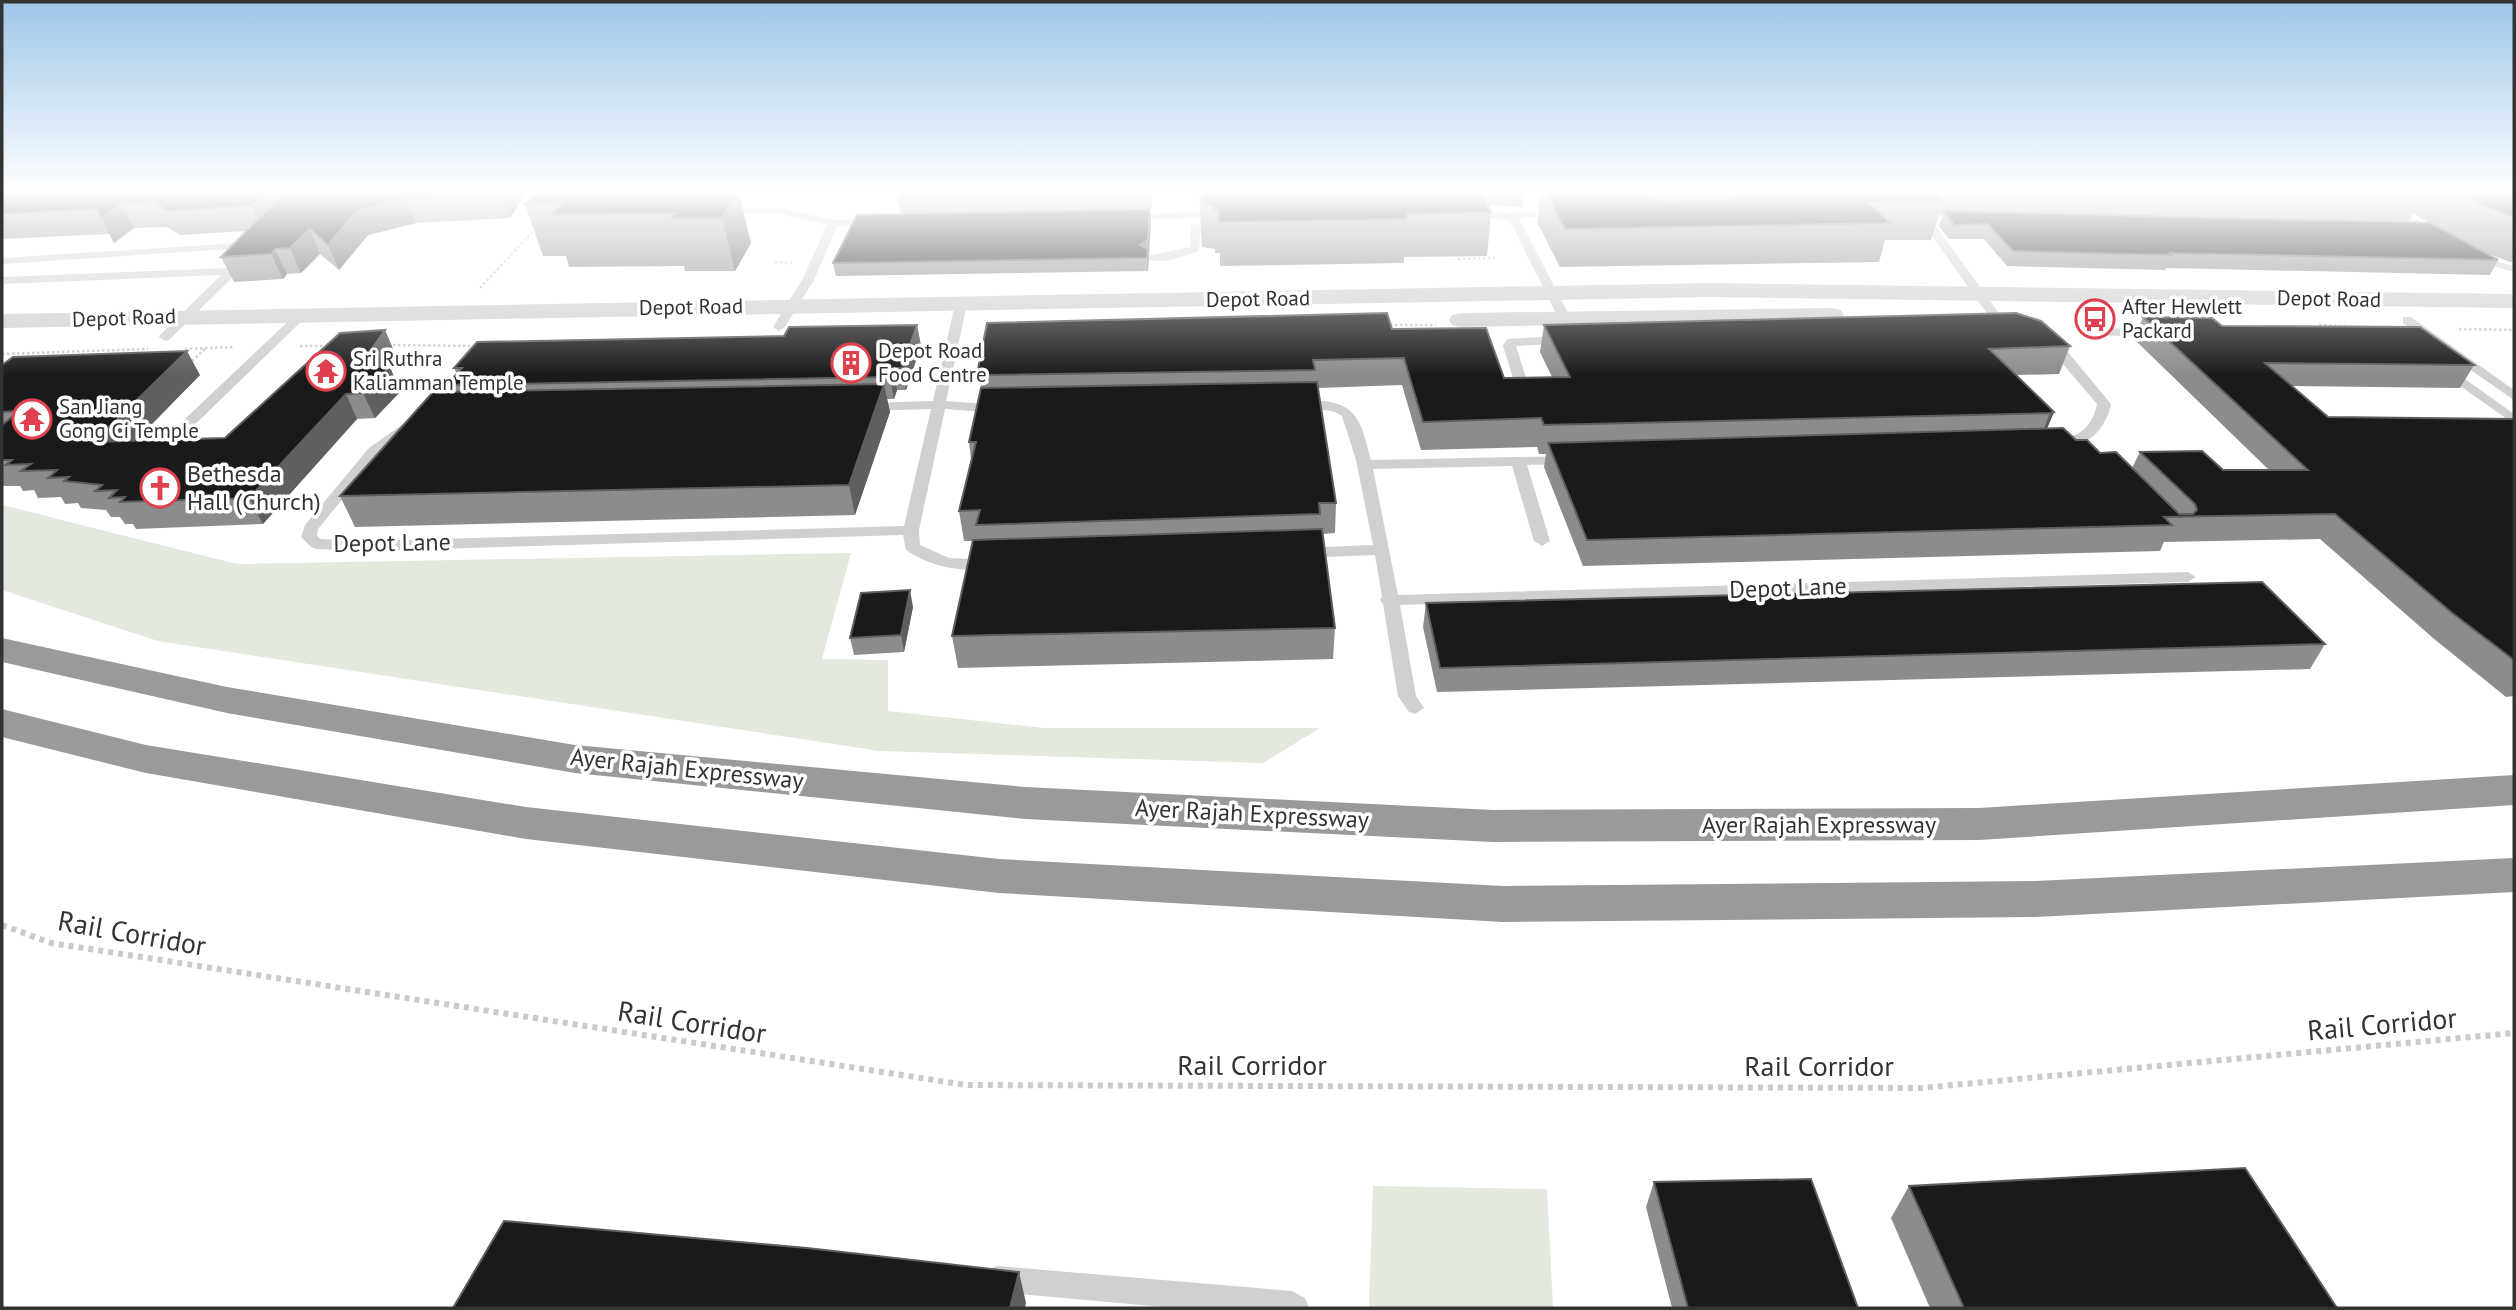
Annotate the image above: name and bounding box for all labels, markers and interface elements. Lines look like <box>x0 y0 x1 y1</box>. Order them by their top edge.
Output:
street label: Depot Road <box>1206 284 1310 313</box>
street label: Depot Road <box>2277 284 2381 313</box>
street label: Depot Road <box>639 292 743 321</box>
place label: After Hewlett Packard <box>2122 293 2242 344</box>
bus stop icon: After Hewlett Packard <box>2074 298 2116 340</box>
street label: Depot Road <box>71 302 177 333</box>
place label: Depot Road Food Centre <box>878 337 987 388</box>
building icon: Depot Road Food Centre <box>830 342 872 384</box>
place label: Sri Ruthra Kaliamman Temple <box>353 345 524 396</box>
temple icon: Sri Ruthra Kaliamman Temple <box>305 350 347 392</box>
place label: San Jiang Gong Ci Temple <box>59 393 199 444</box>
temple icon: San Jiang Gong Ci Temple <box>11 398 53 440</box>
place label: Bethesda Hall (Church) <box>187 458 321 517</box>
church icon: Bethesda Hall (Church) <box>139 467 181 509</box>
street label: Depot Lane <box>333 526 451 559</box>
street label: Depot Lane <box>1729 570 1847 605</box>
street label: Ayer Rajah Expressway <box>569 741 805 796</box>
street label: Ayer Rajah Expressway <box>1134 792 1370 835</box>
street label: Ayer Rajah Expressway <box>1702 809 1936 840</box>
street label: Rail Corridor <box>55 901 209 964</box>
street label: Rail Corridor <box>615 992 769 1052</box>
street label: Rail Corridor <box>2306 999 2459 1048</box>
street label: Rail Corridor <box>1177 1046 1327 1083</box>
street label: Rail Corridor <box>1744 1047 1894 1084</box>

